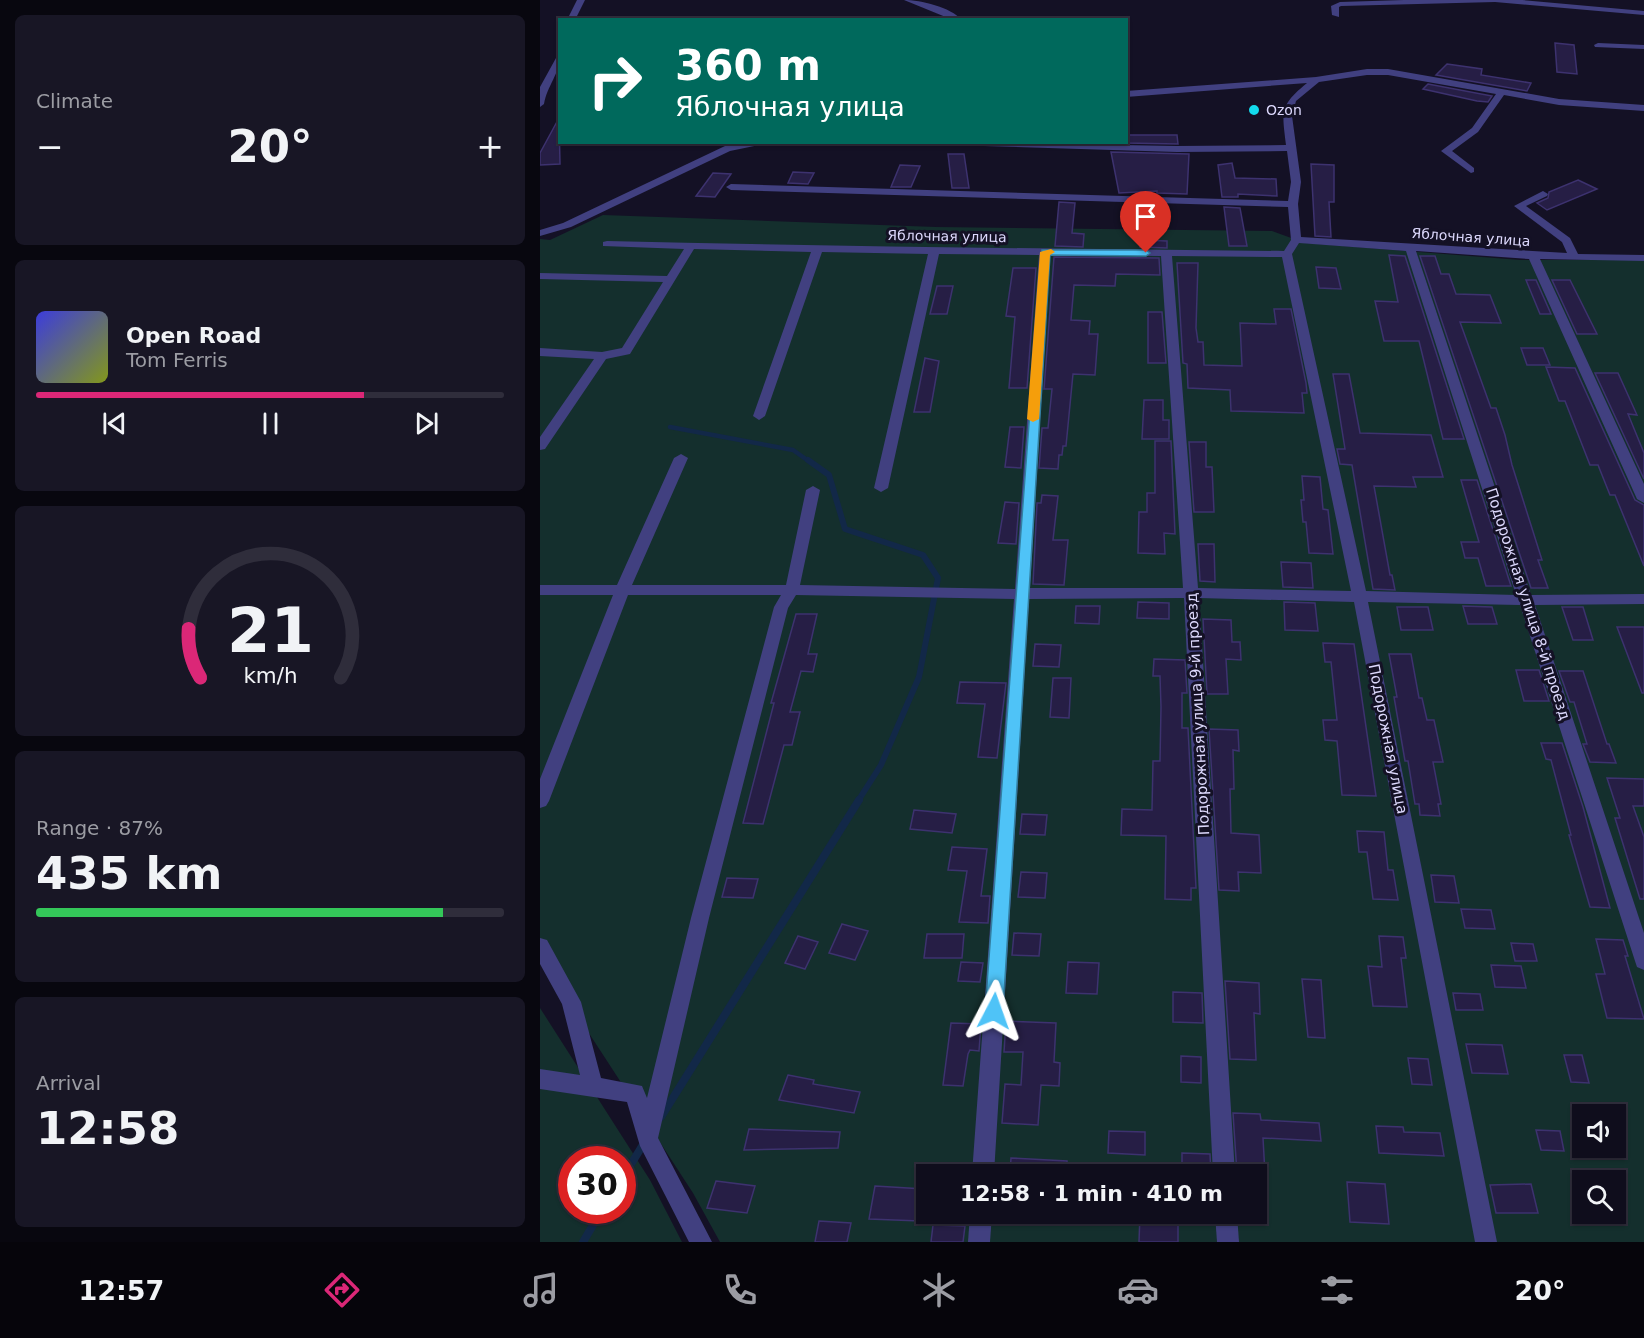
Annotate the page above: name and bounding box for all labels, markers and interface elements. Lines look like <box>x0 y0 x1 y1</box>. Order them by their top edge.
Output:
text: 360 m <box>675 41 821 90</box>
icon: right <box>576 42 654 120</box>
text: Climate <box>36 89 113 113</box>
text: Яблочная улица <box>675 91 905 122</box>
place label: Ozon <box>1266 102 1302 118</box>
marker: Ozon <box>1247 103 1261 117</box>
text: 20° <box>227 120 313 173</box>
text: − <box>36 127 64 166</box>
text: + <box>476 127 504 166</box>
pin <box>1120 191 1171 253</box>
icon: arrive <box>1129 200 1162 233</box>
street label: Яблочная улица <box>1411 225 1531 249</box>
street label: Яблочная улица <box>887 227 1007 245</box>
text: Open Road <box>126 323 261 348</box>
text: Tom Ferris <box>126 348 228 372</box>
icon: previous <box>98 407 131 440</box>
icon: pause <box>254 407 287 440</box>
icon: next <box>410 407 443 440</box>
street label: Подорожная улица 8-й проезд <box>1482 486 1574 722</box>
street label: Подорожная улица 9-й проезд <box>1183 592 1213 836</box>
text: 21 <box>227 594 313 667</box>
street label: Подорожная улица <box>1365 662 1411 816</box>
text: km/h <box>243 663 297 688</box>
text: Range · 87% <box>36 816 163 840</box>
text: 435 km <box>36 847 222 900</box>
position arrow <box>962 979 1026 1043</box>
text: Arrival <box>36 1071 101 1095</box>
text: 12:58 <box>36 1102 179 1155</box>
map controls <box>1572 1104 1626 1224</box>
button: sound <box>1572 1104 1626 1158</box>
speed limit sign: 30 <box>558 1146 636 1224</box>
button: search <box>1572 1170 1626 1224</box>
text: 12:58 · 1 min · 410 m <box>960 1181 1223 1206</box>
icon: directions <box>321 1269 363 1311</box>
icon: music <box>520 1269 562 1311</box>
icon: phone <box>719 1269 761 1311</box>
icon: climate <box>918 1269 960 1311</box>
icon: car <box>1117 1269 1159 1311</box>
icon: filters <box>1316 1269 1358 1311</box>
text: 12:57 <box>78 1275 164 1306</box>
text: 20° <box>1514 1275 1565 1306</box>

